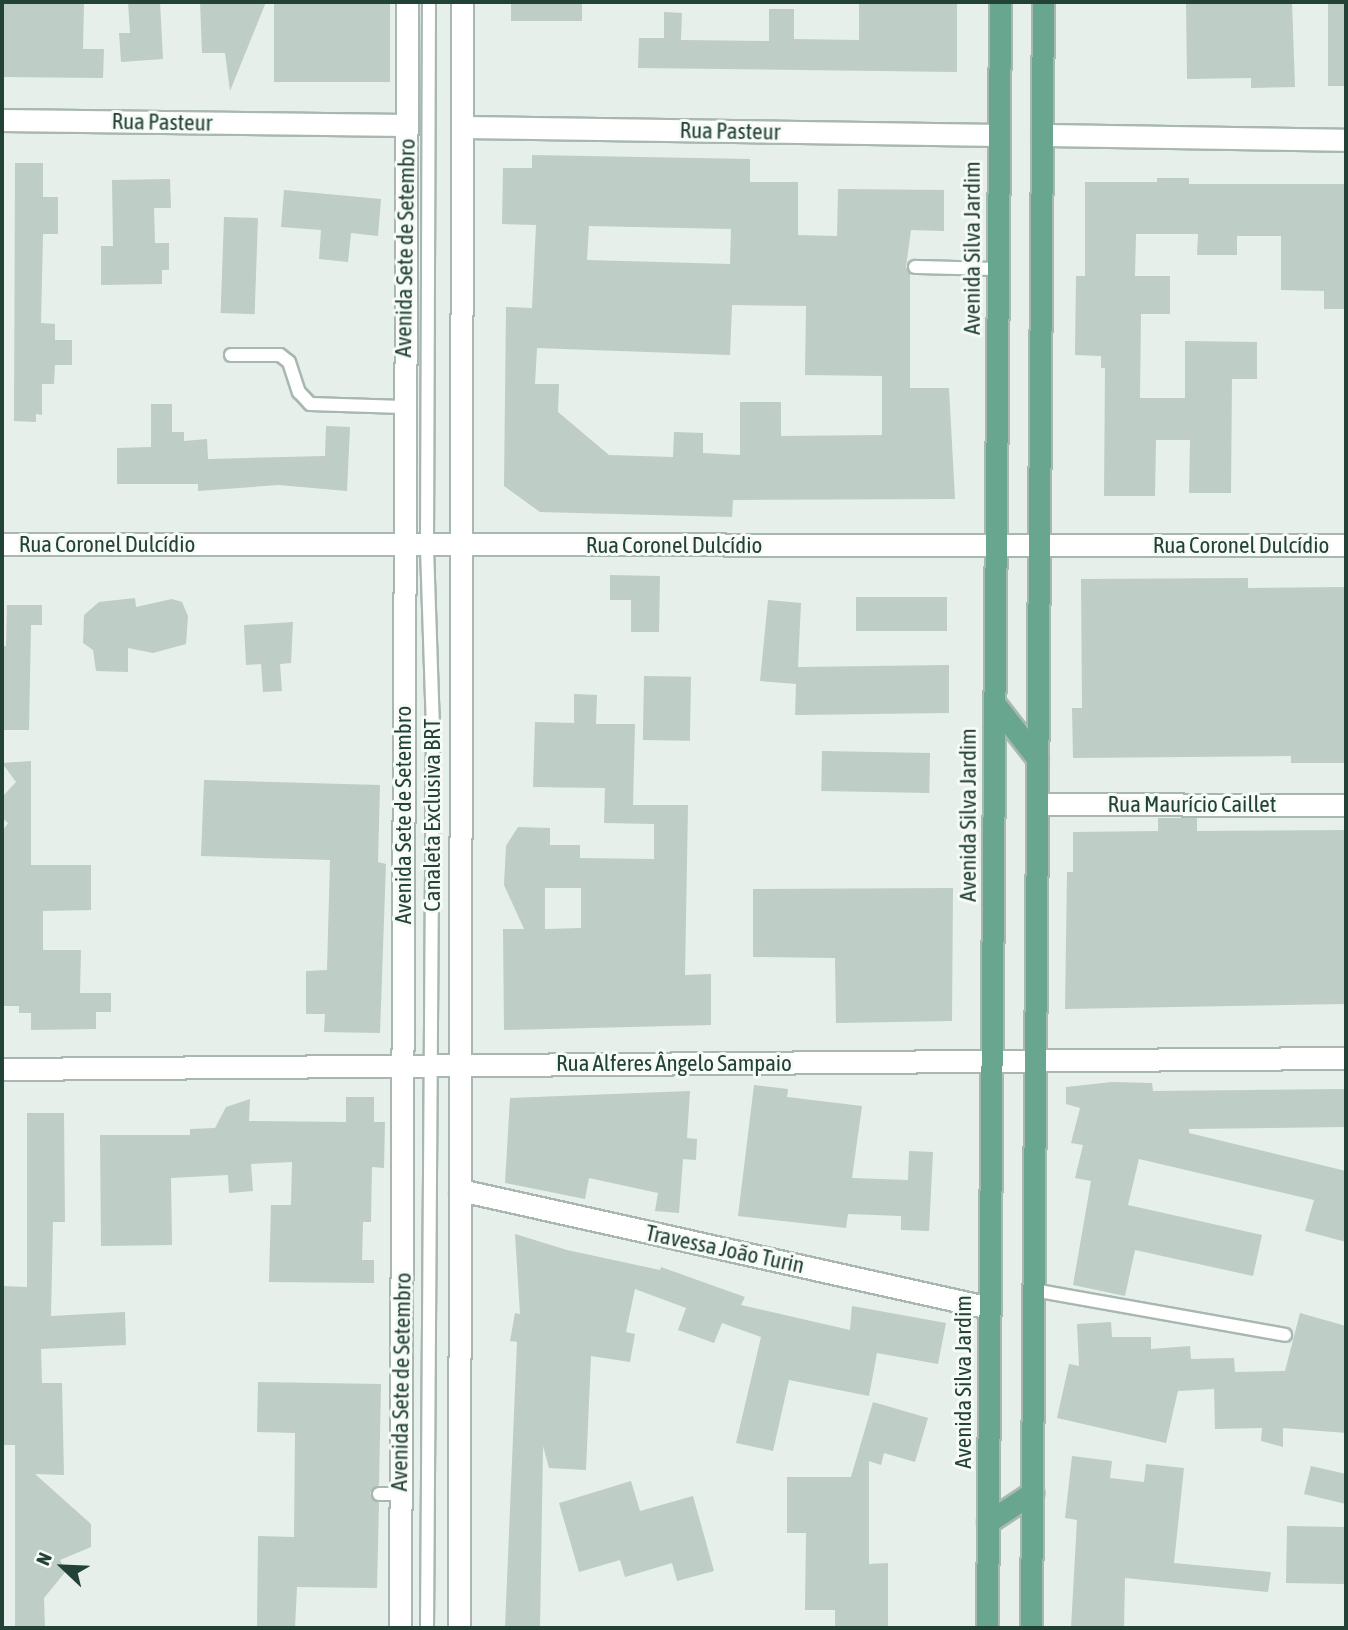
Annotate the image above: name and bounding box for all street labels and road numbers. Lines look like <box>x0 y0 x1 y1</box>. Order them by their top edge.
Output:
street label: Rua Pasteur <box>111 107 213 137</box>
street label: Rua Pasteur <box>679 116 781 146</box>
street label: Avenida Sete de Setembro <box>389 138 421 358</box>
street label: Avenida Silva Jardim <box>958 161 986 335</box>
street label: Rua Coronel Dulcídio <box>19 530 195 558</box>
street label: Rua Coronel Dulcídio <box>586 531 762 559</box>
street label: Rua Coronel Dulcídio <box>1153 531 1329 559</box>
street label: Avenida Sete de Setembro <box>389 706 417 924</box>
street label: Canaleta Exclusiva BRT <box>418 718 446 912</box>
street label: Avenida Silva Jardim <box>954 728 982 902</box>
street label: Rua Maurício Caillet <box>1108 790 1276 818</box>
street label: Rua Alferes Ângelo Sampaio <box>556 1049 792 1077</box>
street label: Travessa João Turin <box>643 1219 807 1279</box>
street label: Avenida Sete de Setembro <box>385 1272 417 1492</box>
street label: Avenida Silva Jardim <box>949 1295 977 1469</box>

